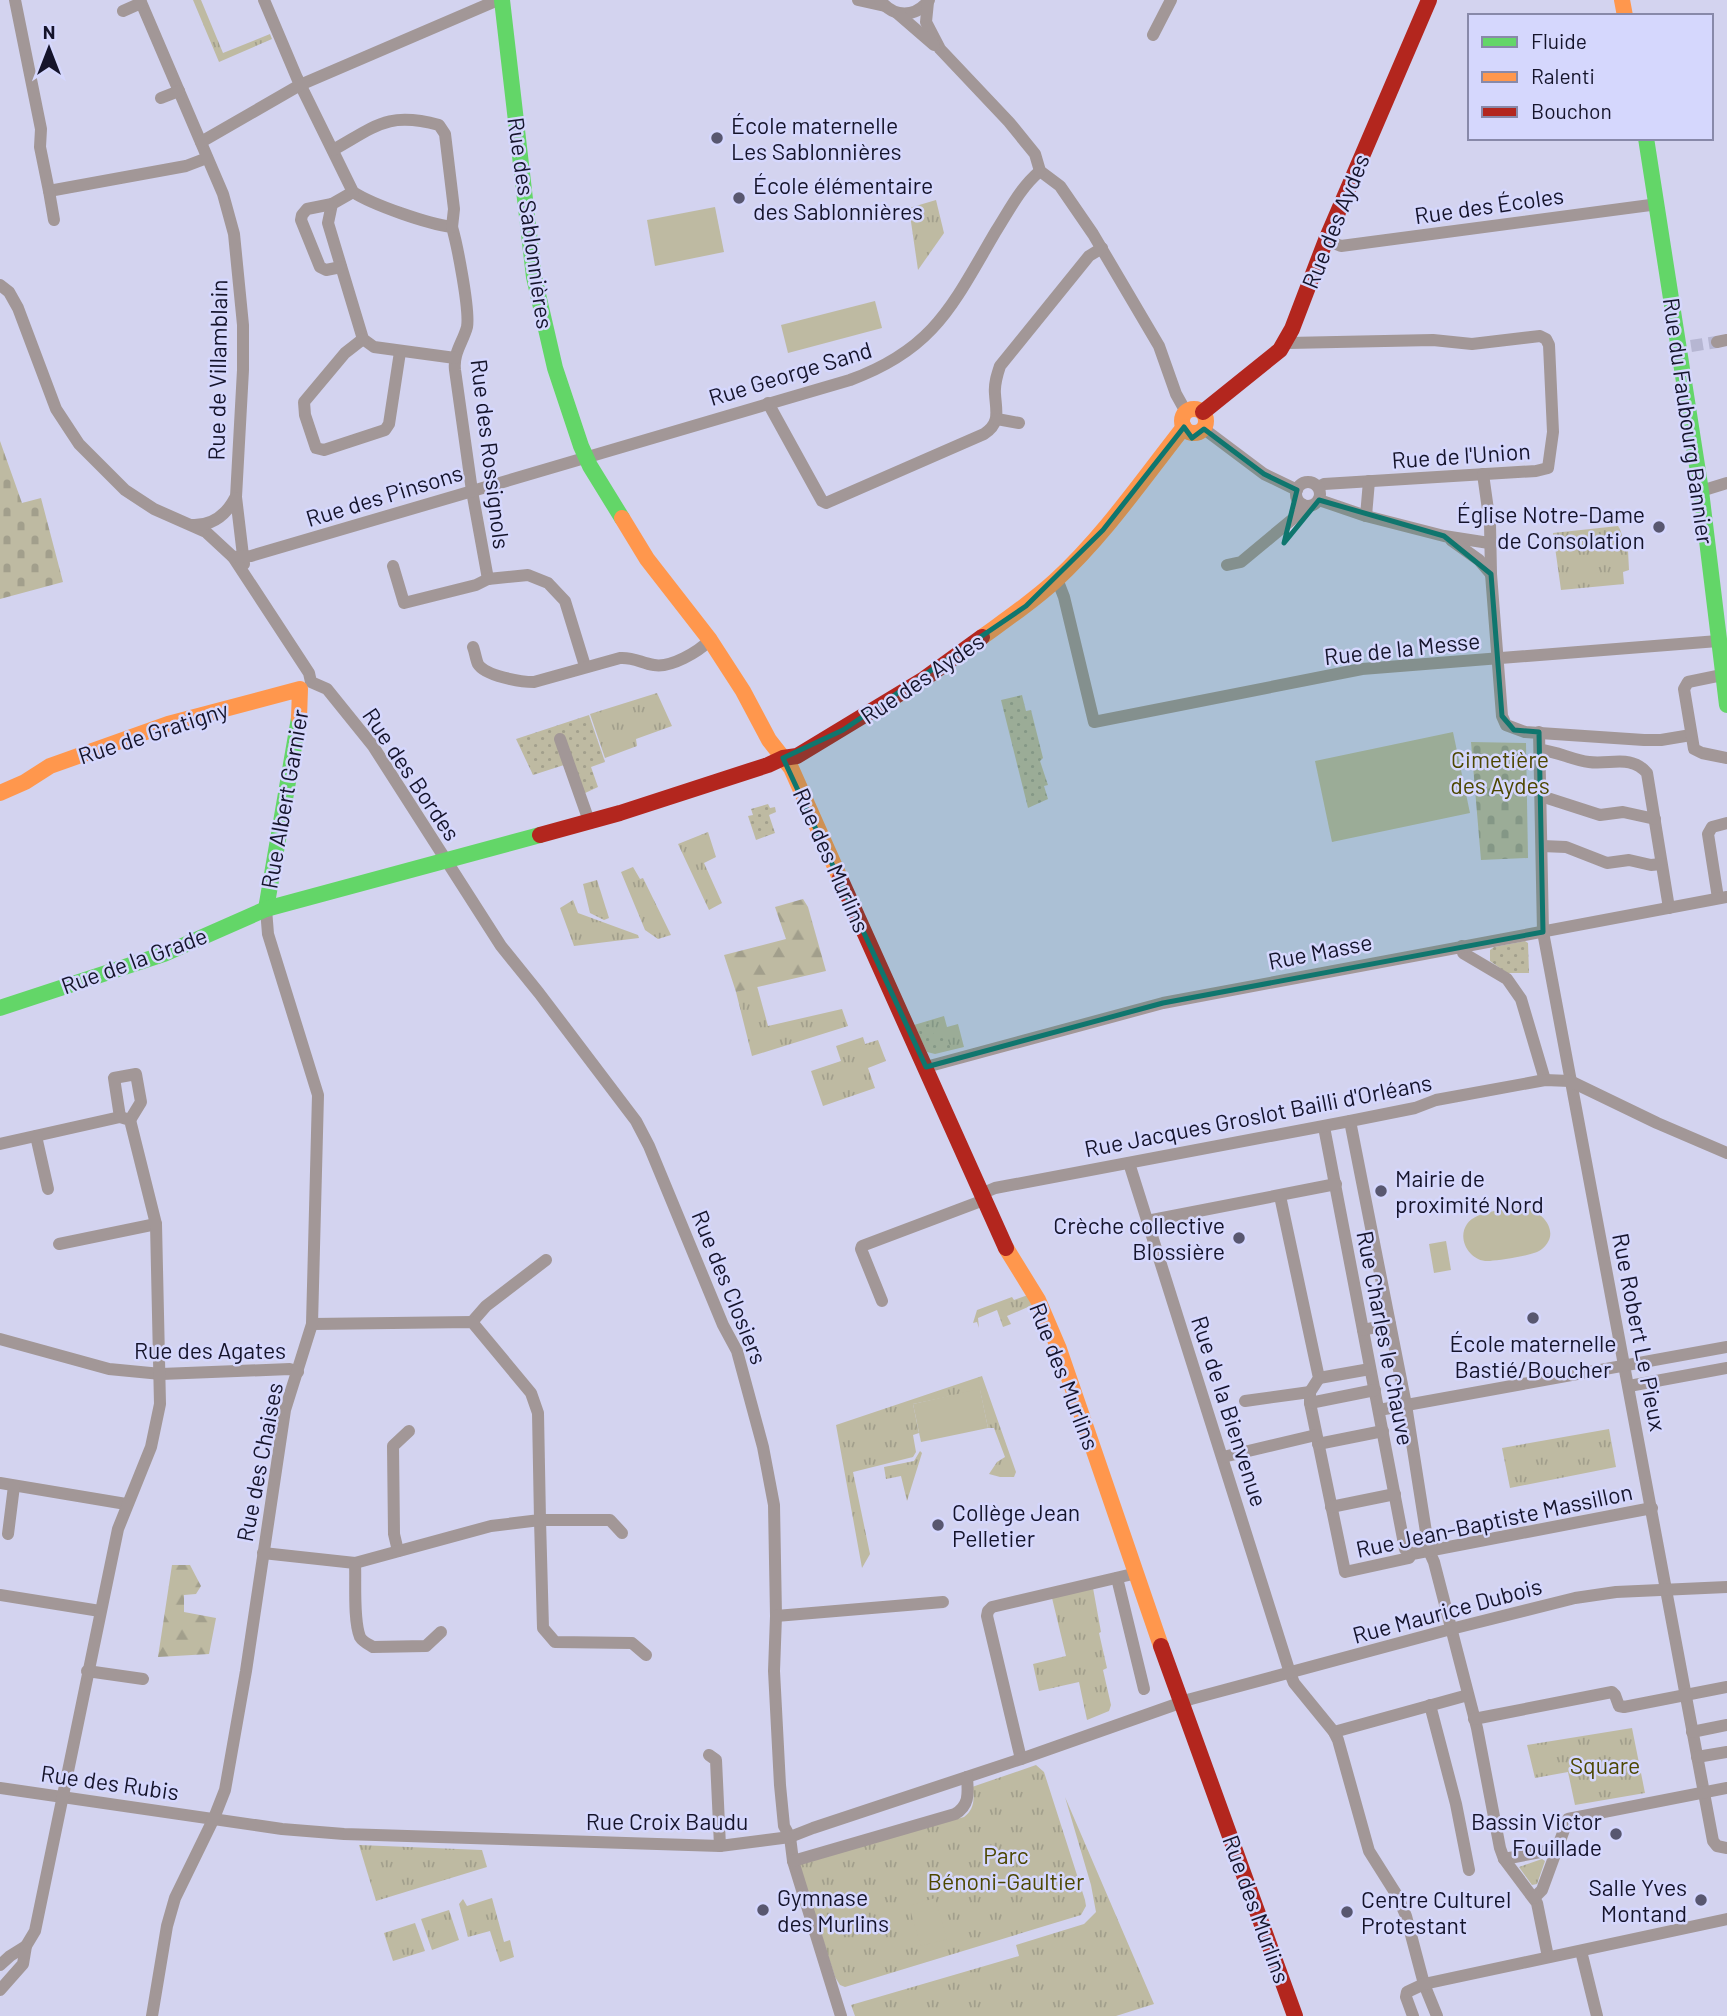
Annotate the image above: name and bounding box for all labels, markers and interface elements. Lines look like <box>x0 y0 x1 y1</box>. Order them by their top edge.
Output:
north arrow <box>14 14 84 84</box>
legend <box>1468 14 1713 140</box>
text: N <box>43 20 55 43</box>
text: Fluide <box>1531 28 1587 53</box>
text: Ralenti <box>1531 63 1595 88</box>
text: Bouchon <box>1531 98 1612 123</box>
place label: École maternelle Les Sablonnières <box>731 111 902 165</box>
street label: Rue des Sablonnières <box>502 115 560 331</box>
marker: École maternelle Les Sablonnières <box>709 130 725 146</box>
street label: Rue des Aydes <box>1295 150 1375 292</box>
place label: École élémentaire des Sablonnières <box>753 171 933 225</box>
street label: Rue des Écoles <box>1413 181 1565 229</box>
marker: École élémentaire des Sablonnières <box>731 190 747 206</box>
street label: Rue de Villamblain <box>201 279 233 461</box>
street label: Rue du Faubourg Bannier <box>1658 296 1720 547</box>
street label: Rue George Sand <box>705 335 875 411</box>
street label: Rue des Rossignols <box>465 357 517 551</box>
street label: Rue de l'Union <box>1391 436 1531 474</box>
street label: Rue des Pinsons <box>302 458 466 532</box>
place label: Église Notre-Dame de Consolation <box>1457 500 1645 554</box>
marker: Église Notre-Dame de Consolation <box>1651 519 1667 535</box>
street label: Rue des Aydes <box>855 626 989 730</box>
street label: Rue de la Messe <box>1323 626 1481 670</box>
street label: Rue de Gratigny <box>74 694 232 769</box>
street label: Rue des Bordes <box>357 702 467 846</box>
street label: Rue Albert Garnier <box>254 706 314 891</box>
park label: Cimetière des Aydes <box>1450 745 1550 799</box>
street label: Rue des Murlins <box>788 783 876 937</box>
street label: Rue de la Grade <box>57 921 211 999</box>
street label: Rue Masse <box>1266 927 1374 975</box>
street label: Rue Jacques Groslot Bailli d'Orléans <box>1082 1068 1434 1162</box>
place label: Mairie de proximité Nord <box>1395 1164 1544 1218</box>
marker: Mairie de proximité Nord <box>1373 1183 1389 1199</box>
street label: Rue des Closiers <box>686 1206 774 1368</box>
place label: Crèche collective Blossière <box>1053 1211 1225 1265</box>
street label: Rue Charles le Chauve <box>1351 1228 1421 1448</box>
marker: Crèche collective Blossière <box>1231 1230 1247 1246</box>
street label: Rue Robert Le Pieux <box>1607 1231 1673 1433</box>
street label: Rue des Murlins <box>1024 1298 1106 1454</box>
marker: École maternelle Bastié/Boucher <box>1525 1310 1541 1326</box>
street label: Rue de la Bienvenue <box>1186 1312 1274 1510</box>
place label: École maternelle Bastié/Boucher <box>1449 1329 1617 1383</box>
street label: Rue des Agates <box>134 1336 286 1364</box>
street label: Rue des Chaises <box>230 1380 288 1544</box>
street label: Rue Jean-Baptiste Massillon <box>1353 1477 1635 1563</box>
place label: Collège Jean Pelletier <box>952 1498 1080 1552</box>
marker: Collège Jean Pelletier <box>930 1517 946 1533</box>
street label: Rue Maurice Dubois <box>1349 1571 1545 1649</box>
park label: Square <box>1570 1751 1640 1779</box>
street label: Rue des Rubis <box>39 1758 181 1806</box>
street label: Rue Croix Baudu <box>586 1807 748 1835</box>
place label: Bassin Victor Fouillade <box>1471 1807 1603 1861</box>
marker: Bassin Victor Fouillade <box>1608 1826 1624 1842</box>
street label: Rue des Murlins <box>1217 1831 1297 1987</box>
park label: Parc Bénoni-Gaultier <box>928 1841 1085 1895</box>
place label: Salle Yves Montand <box>1588 1873 1687 1927</box>
place label: Gymnase des Murlins <box>777 1883 889 1937</box>
place label: Centre Culturel Protestant <box>1361 1885 1511 1939</box>
marker: Salle Yves Montand <box>1693 1892 1709 1908</box>
marker: Gymnase des Murlins <box>755 1902 771 1918</box>
marker: Centre Culturel Protestant <box>1339 1904 1355 1920</box>

